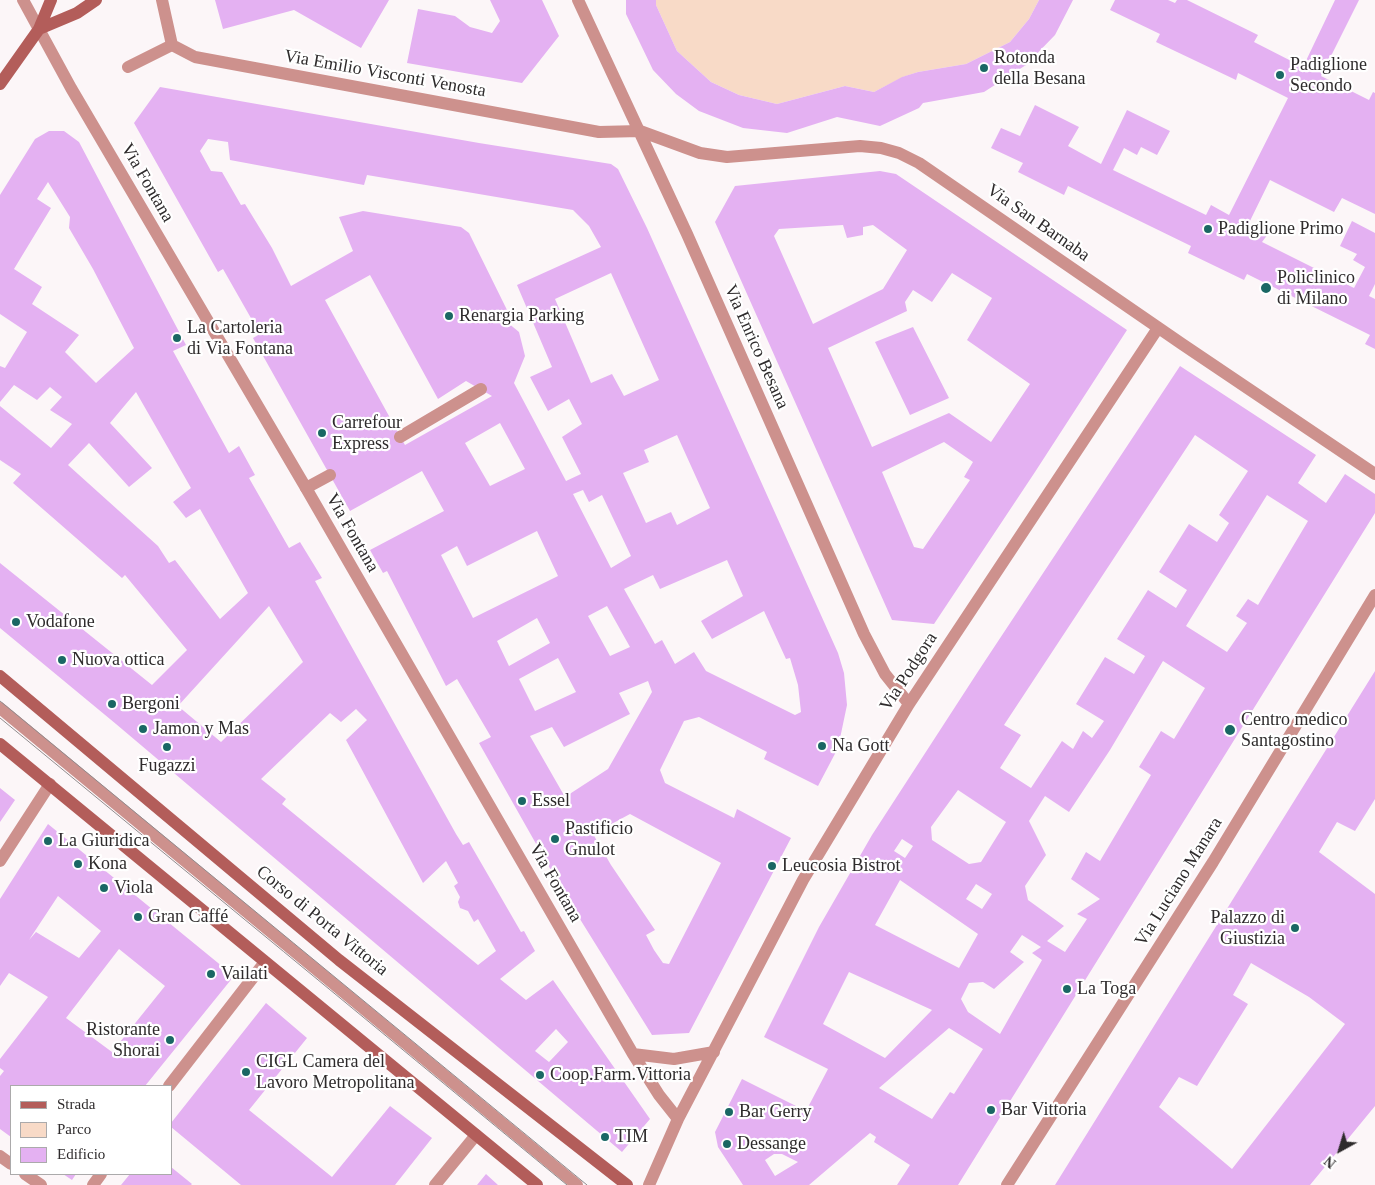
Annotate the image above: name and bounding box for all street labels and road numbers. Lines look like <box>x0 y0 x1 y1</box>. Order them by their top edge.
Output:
street label: Via Emilio Visconti Venosta <box>283 46 487 102</box>
street label: Via Fontana <box>116 140 178 226</box>
street label: Via San Barnaba <box>982 179 1094 267</box>
street label: Via Enrico Besana <box>719 281 793 413</box>
street label: Via Fontana <box>321 490 383 576</box>
street label: Via Podgora <box>876 629 942 715</box>
street label: Via Luciano Manara <box>1131 814 1227 950</box>
street label: Via Fontana <box>524 840 586 926</box>
street label: Corso di Porta Vittoria <box>252 861 392 981</box>

